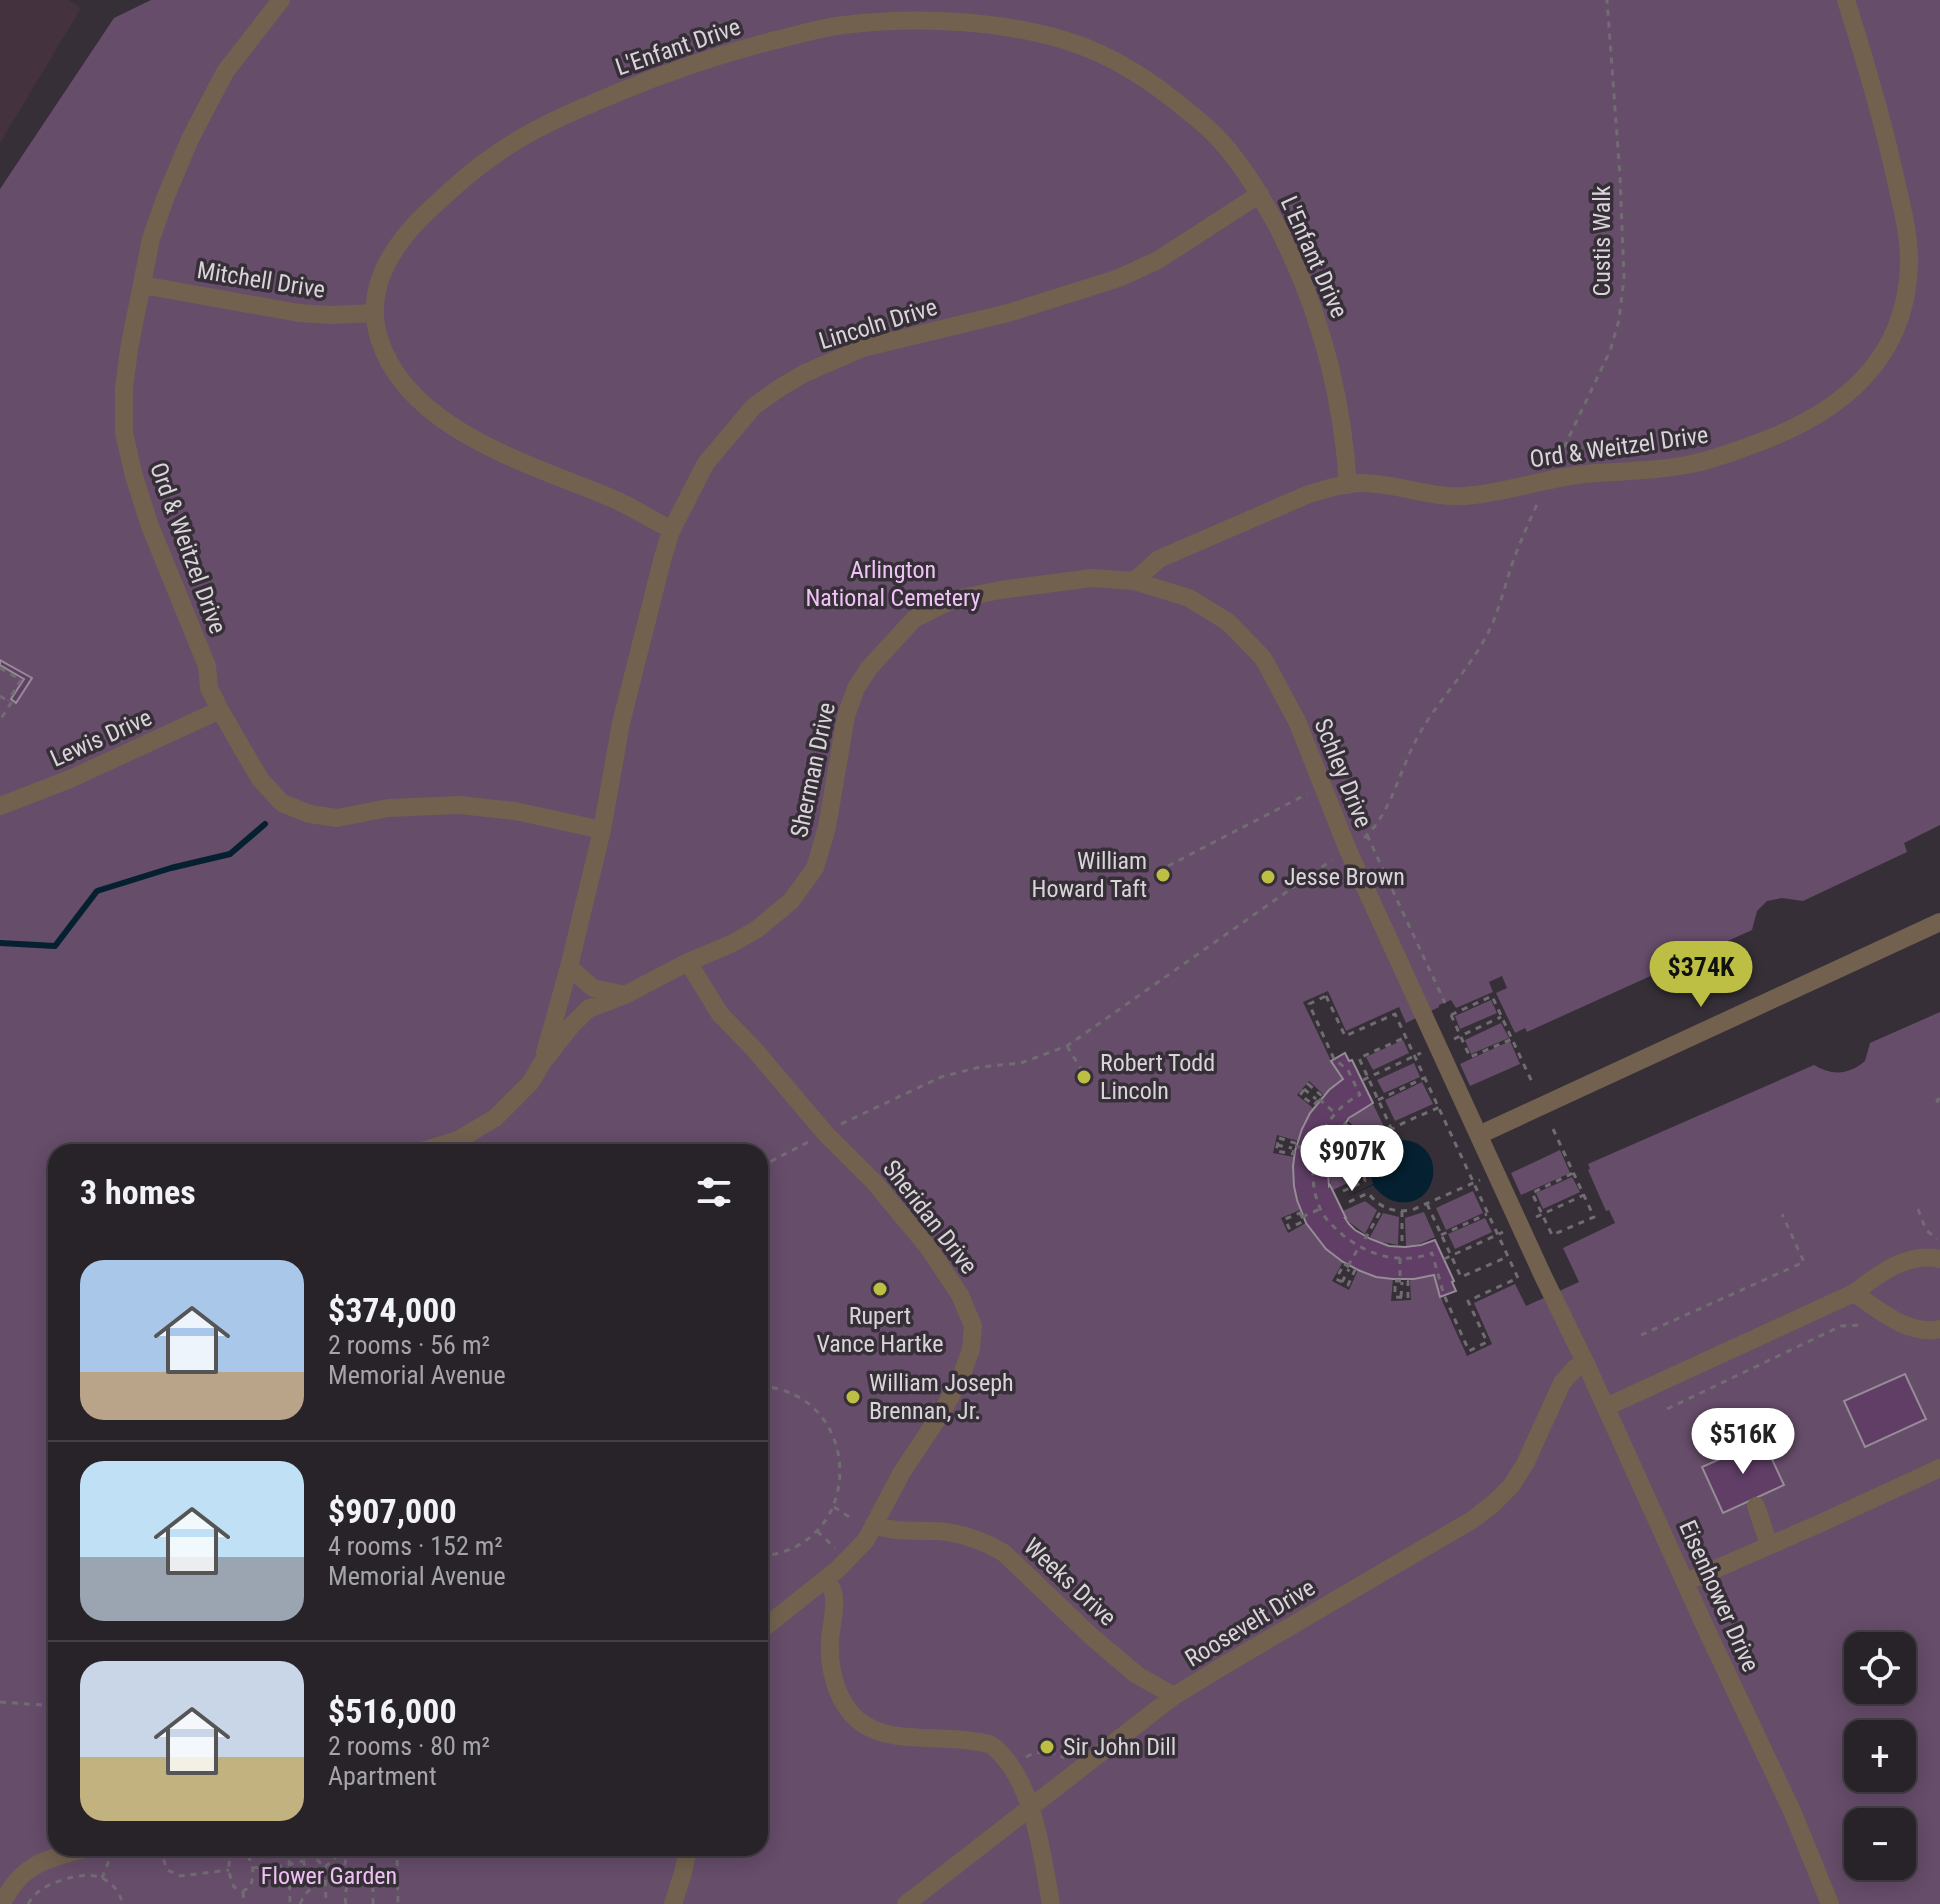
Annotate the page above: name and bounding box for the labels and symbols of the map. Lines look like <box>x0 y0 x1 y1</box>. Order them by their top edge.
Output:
street label: L'Enfant Drive <box>612 13 744 81</box>
street label: Custis Walk <box>1588 185 1616 296</box>
street label: L'Enfant Drive <box>1275 192 1353 322</box>
street label: Mitchell Drive <box>195 256 327 304</box>
street label: Lincoln Drive <box>815 293 941 355</box>
street label: Ord & Weitzel Drive <box>1528 421 1710 473</box>
street label: Ord & Weitzel Drive <box>144 459 232 637</box>
park label: Arlington National Cemetery <box>805 556 981 612</box>
street label: Sherman Drive <box>785 700 841 840</box>
street label: Lewis Drive <box>46 703 156 773</box>
street label: Schley Drive <box>1308 714 1378 832</box>
place label: William Howard Taft <box>1032 847 1147 903</box>
place label: Jesse Brown <box>1284 863 1405 891</box>
marker: William Howard Taft <box>1154 866 1172 884</box>
marker: Jesse Brown <box>1259 868 1277 886</box>
pin: $374K <box>1645 941 1757 1009</box>
place label: Robert Todd Lincoln <box>1100 1049 1215 1105</box>
marker: Robert Todd Lincoln <box>1075 1068 1093 1086</box>
pin: $907K <box>1296 1125 1408 1193</box>
street label: Sheridan Drive <box>877 1155 983 1279</box>
marker: Rupert Vance Hartke <box>871 1280 889 1298</box>
place label: Rupert Vance Hartke <box>816 1302 944 1358</box>
place label: William Joseph Brennan, Jr. <box>869 1369 1014 1425</box>
marker: William Joseph Brennan, Jr. <box>844 1388 862 1406</box>
pin: $516K <box>1687 1408 1799 1476</box>
street label: Eisenhower Drive <box>1673 1516 1765 1676</box>
street label: Weeks Drive <box>1018 1532 1122 1632</box>
street label: Roosevelt Drive <box>1180 1573 1320 1673</box>
place label: Sir John Dill <box>1063 1733 1176 1761</box>
marker: Sir John Dill <box>1038 1738 1056 1756</box>
park label: Flower Garden <box>261 1862 397 1890</box>

